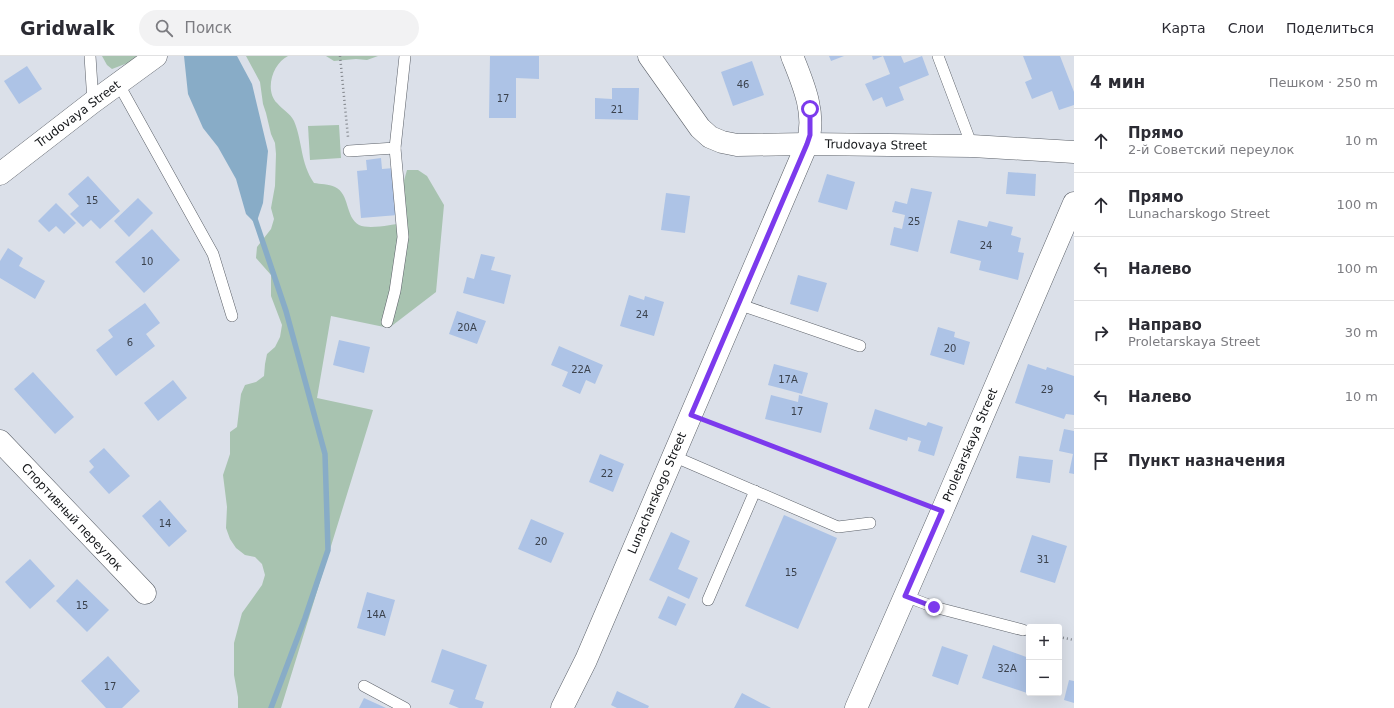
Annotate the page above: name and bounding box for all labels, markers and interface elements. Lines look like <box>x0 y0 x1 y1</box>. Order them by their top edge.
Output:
search box <box>139 10 419 46</box>
text: Gridwalk <box>20 17 115 39</box>
icon: search <box>153 17 175 39</box>
text: Поиск <box>185 19 232 37</box>
text: Карта <box>1162 20 1206 36</box>
text: Слои <box>1228 20 1264 36</box>
text: Поделиться <box>1286 20 1374 36</box>
text: 4 мин <box>1090 72 1145 92</box>
text: Пешком · 250 m <box>1269 75 1378 90</box>
street label: Trudovaya Street <box>32 77 123 151</box>
house number: 46 <box>737 79 749 90</box>
house number: 17 <box>497 93 509 104</box>
route start <box>801 100 819 118</box>
house number: 21 <box>611 104 623 115</box>
text: Прямо <box>1128 124 1184 142</box>
icon: ahead <box>1090 130 1112 152</box>
text: 10 m <box>1345 133 1378 148</box>
street label: Trudovaya Street <box>824 137 928 153</box>
text: 2-й Советский переулок <box>1128 142 1294 157</box>
text: Прямо <box>1128 188 1184 206</box>
icon: ahead <box>1090 194 1112 216</box>
house number: 15 <box>86 195 98 206</box>
text: 100 m <box>1336 197 1378 212</box>
text: Lunacharskogo Street <box>1128 206 1270 221</box>
house number: 25 <box>908 216 920 227</box>
house number: 24 <box>980 240 992 251</box>
house number: 10 <box>141 256 153 267</box>
icon: left <box>1090 258 1112 280</box>
text: Налево <box>1128 260 1192 278</box>
text: 100 m <box>1336 261 1378 276</box>
house number: 24 <box>636 309 648 320</box>
text: Направо <box>1128 316 1202 334</box>
house number: 20А <box>457 322 477 333</box>
icon: right <box>1090 322 1112 344</box>
text: 30 m <box>1345 325 1378 340</box>
text: Proletarskaya Street <box>1128 334 1260 349</box>
house number: 6 <box>127 337 133 348</box>
house number: 20 <box>944 343 956 354</box>
house number: 22А <box>571 364 591 375</box>
house number: 17А <box>778 374 798 385</box>
house number: 29 <box>1041 384 1053 395</box>
street label: Proletarskaya Street <box>940 386 1000 504</box>
icon: left <box>1090 386 1112 408</box>
text: Налево <box>1128 388 1192 406</box>
text: 10 m <box>1345 389 1378 404</box>
house number: 17 <box>791 406 803 417</box>
street label: Lunacharskogo Street <box>625 430 689 556</box>
icon: arrive <box>1090 450 1112 472</box>
text: Пункт назначения <box>1128 452 1285 470</box>
street label: Спортивный переулок <box>19 460 125 574</box>
house number: 22 <box>601 468 613 479</box>
house number: 14 <box>159 518 171 529</box>
house number: 20 <box>535 536 547 547</box>
house number: 31 <box>1037 554 1049 565</box>
house number: 15 <box>785 567 797 578</box>
route end <box>925 598 943 616</box>
house number: 15 <box>76 600 88 611</box>
house number: 14А <box>366 609 386 620</box>
map controls <box>1026 624 1062 696</box>
button: + <box>1026 624 1062 660</box>
button: − <box>1026 660 1062 696</box>
house number: 32А <box>997 663 1017 674</box>
house number: 17 <box>104 681 116 692</box>

